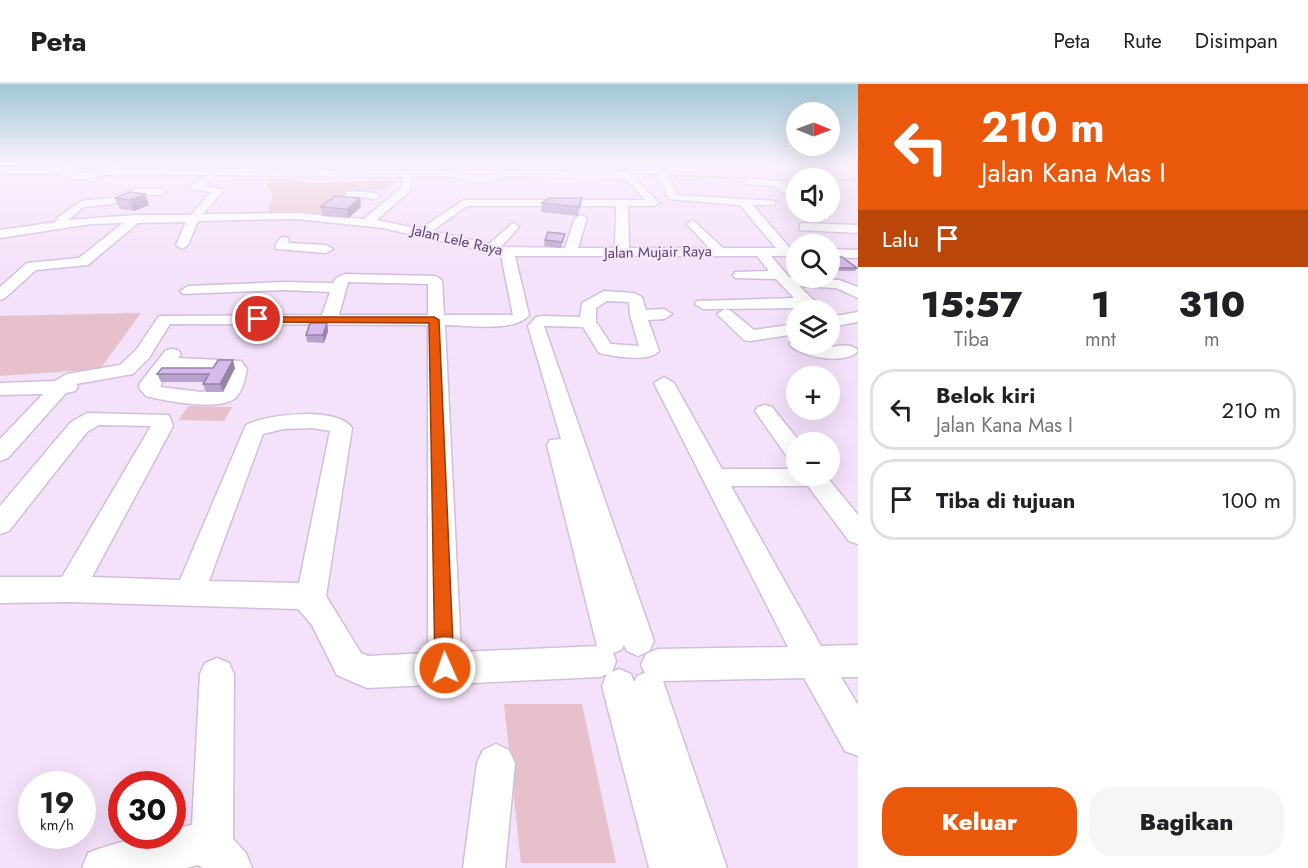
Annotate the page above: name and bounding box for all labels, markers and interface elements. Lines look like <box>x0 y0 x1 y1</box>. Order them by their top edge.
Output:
text: Peta <box>30 21 87 62</box>
text: Peta <box>1053 26 1090 56</box>
text: Rute <box>1123 26 1162 56</box>
text: Disimpan <box>1195 26 1278 56</box>
text: 210 m <box>981 97 1105 158</box>
north arrow <box>786 102 840 156</box>
map controls <box>786 102 840 486</box>
icon: left <box>882 108 960 186</box>
text: Jalan Kana Mas I <box>981 153 1166 192</box>
button: sound <box>786 168 840 222</box>
street label: Jalan Lele Raya <box>407 218 505 261</box>
icon: arrive <box>931 222 964 255</box>
text: Lalu <box>882 223 919 255</box>
button: search <box>786 234 840 288</box>
street label: Jalan Mujair Raya <box>602 240 712 264</box>
text: 15:57 <box>921 278 1022 330</box>
text: 1 <box>1091 278 1110 330</box>
text: 310 <box>1179 278 1245 330</box>
pin <box>232 293 283 344</box>
button: layers <box>786 300 840 354</box>
icon: arrive <box>241 302 274 335</box>
text: Tiba <box>954 325 989 354</box>
text: mnt <box>1085 325 1116 354</box>
text: m <box>1204 325 1220 354</box>
button: + <box>786 366 840 420</box>
text: Belok kiri <box>936 379 1035 411</box>
icon: left <box>885 393 918 426</box>
text: 210 m <box>1222 394 1281 426</box>
text: Jalan Kana Mas I <box>936 411 1073 440</box>
button: − <box>786 432 840 486</box>
icon: arrive <box>885 483 918 516</box>
text: Tiba di tujuan <box>936 484 1075 516</box>
text: 100 m <box>1221 484 1281 516</box>
position arrow <box>413 636 477 700</box>
speed limit sign: 30 <box>108 771 186 849</box>
text: 19 <box>39 781 75 824</box>
button: Keluar <box>882 787 1077 856</box>
button: Bagikan <box>1089 787 1284 856</box>
text: km/h <box>40 814 74 836</box>

